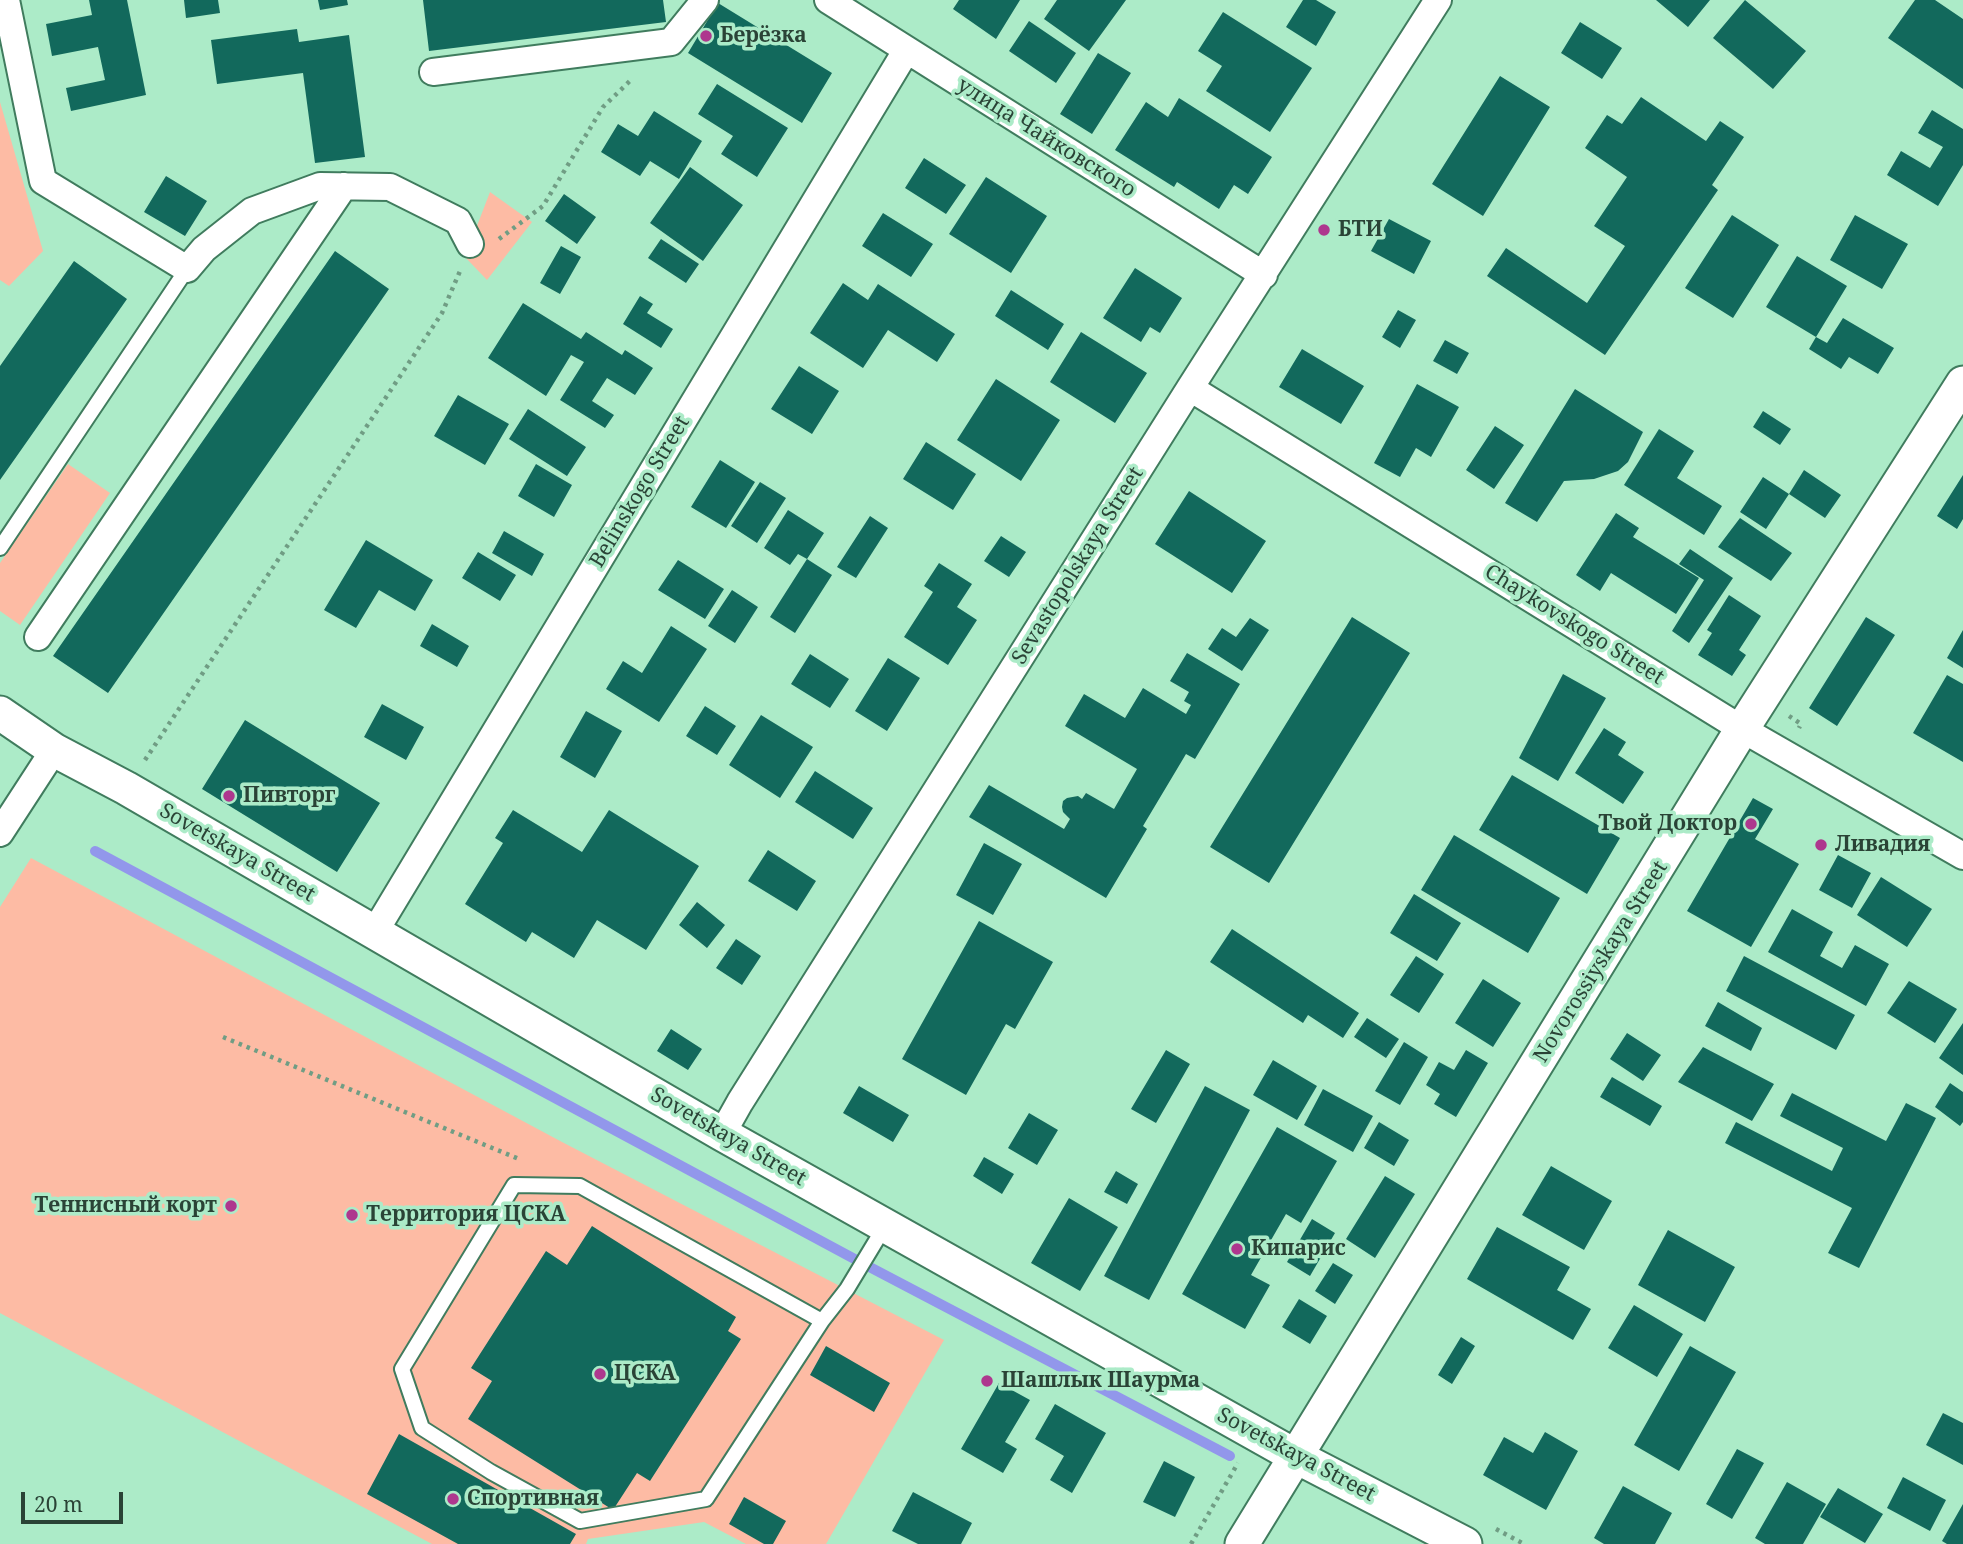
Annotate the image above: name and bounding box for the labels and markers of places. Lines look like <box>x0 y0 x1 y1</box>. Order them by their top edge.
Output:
place label: Берёзка <box>720 23 807 49</box>
marker: Берёзка <box>698 28 714 44</box>
place label: БТИ <box>1338 217 1383 243</box>
marker: БТИ <box>1316 222 1332 238</box>
place label: Пивторг <box>243 783 335 809</box>
marker: Пивторг <box>221 788 237 804</box>
place label: Твой Доктор <box>1598 811 1737 837</box>
marker: Твой Доктор <box>1743 816 1759 832</box>
place label: Ливадия <box>1835 832 1930 858</box>
marker: Ливадия <box>1813 837 1829 853</box>
place label: Теннисный корт <box>34 1193 217 1219</box>
marker: Теннисный корт <box>223 1198 239 1214</box>
place label: Территория ЦСКА <box>366 1202 566 1228</box>
marker: Территория ЦСКА <box>344 1207 360 1223</box>
place label: Кипарис <box>1251 1236 1346 1262</box>
marker: Кипарис <box>1229 1241 1245 1257</box>
place label: ЦСКА <box>614 1361 676 1387</box>
marker: ЦСКА <box>592 1366 608 1382</box>
place label: Шашлык Шаурма <box>1001 1368 1200 1394</box>
marker: Шашлык Шаурма <box>979 1373 995 1389</box>
place label: Спортивная <box>467 1486 599 1512</box>
marker: Спортивная <box>445 1491 461 1507</box>

